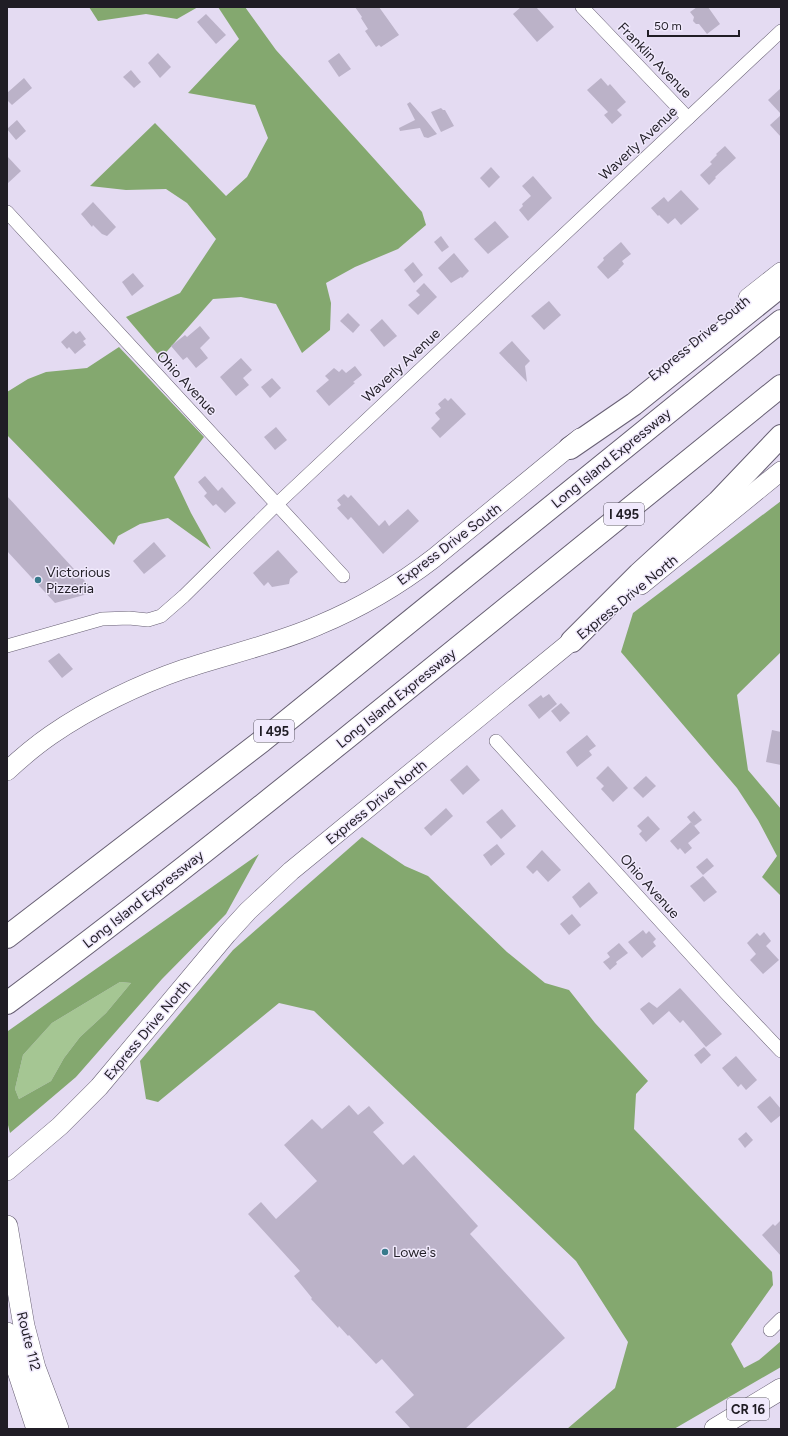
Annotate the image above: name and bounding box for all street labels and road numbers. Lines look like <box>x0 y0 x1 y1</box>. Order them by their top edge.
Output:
street label: Franklin Avenue <box>614 19 695 102</box>
street label: Waverly Avenue <box>596 103 681 184</box>
street label: Express Drive South <box>645 292 754 385</box>
street label: Waverly Avenue <box>359 325 444 406</box>
street label: Ohio Avenue <box>153 348 221 419</box>
street label: Long Island Expressway <box>548 405 675 512</box>
street label: Express Drive South <box>394 500 505 589</box>
road number: I 495 <box>604 503 644 525</box>
street label: Express Drive North <box>574 551 681 643</box>
street label: Long Island Expressway <box>333 645 460 752</box>
road number: I 495 <box>254 720 294 742</box>
street label: Express Drive North <box>323 756 430 848</box>
street label: Long Island Expressway <box>79 847 208 952</box>
street label: Ohio Avenue <box>616 851 683 922</box>
street label: Express Drive North <box>101 977 194 1084</box>
street label: Route 112 <box>13 1310 44 1373</box>
road number: CR 16 <box>727 1398 769 1420</box>

